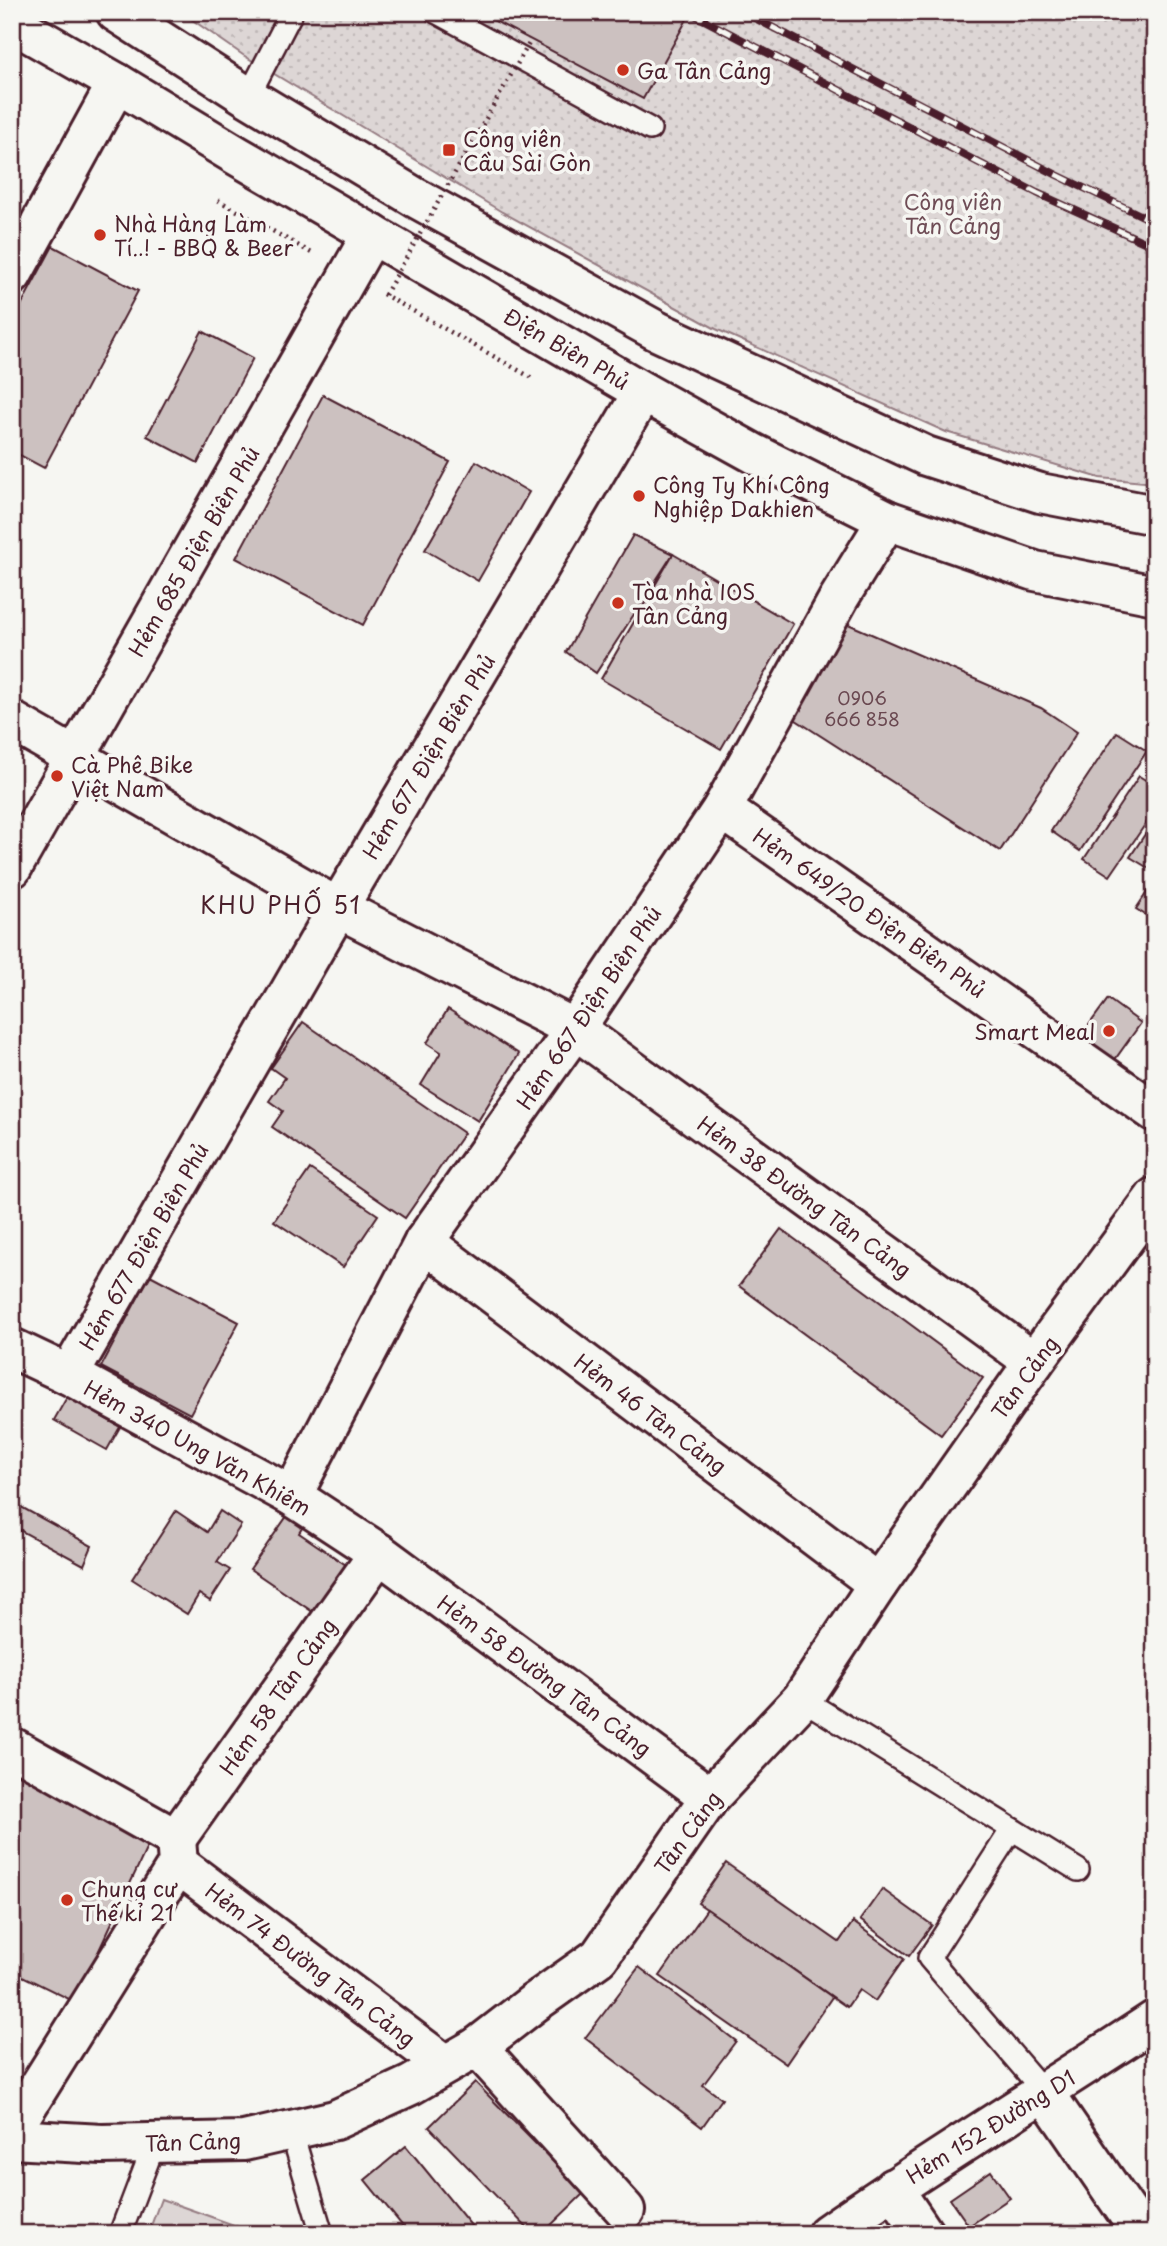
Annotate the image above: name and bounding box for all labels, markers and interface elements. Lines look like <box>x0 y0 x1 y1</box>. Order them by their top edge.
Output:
place label: Ga Tân Cảng <box>637 54 771 86</box>
marker: Ga Tân Cảng <box>615 62 631 78</box>
place label: Công viên Cầu Sài Gòn <box>463 122 591 178</box>
marker: Công viên Cầu Sài Gòn <box>441 142 457 158</box>
park label: Công viên Tân Cảng <box>904 185 1002 241</box>
place label: Nhà Hàng Làm Tí..! - BBQ & Beer <box>114 207 294 263</box>
marker: Nhà Hàng Làm Tí..! - BBQ & Beer <box>92 227 108 243</box>
street label: Điện Biên Phủ <box>498 299 636 397</box>
street label: Hẻm 685 Điện Biên Phủ <box>119 440 267 662</box>
place label: Công Ty Khí Công Nghiệp Dakhien <box>653 468 830 524</box>
marker: Công Ty Khí Công Nghiệp Dakhien <box>631 488 647 504</box>
place label: Tòa nhà IOS Tân Cảng <box>632 575 755 631</box>
marker: Tòa nhà IOS Tân Cảng <box>610 595 626 611</box>
street label: Hẻm 677 Điện Biên Phủ <box>354 647 502 865</box>
house number: 0906 666 858 <box>824 684 900 732</box>
place label: Cà Phê Bike Việt Nam <box>71 748 193 804</box>
marker: Cà Phê Bike Việt Nam <box>49 768 65 784</box>
street label: Hẻm 649/20 Điện Biên Phủ <box>747 819 993 1005</box>
district label: KHU PHỐ 51 <box>200 886 362 922</box>
street label: Hẻm 667 Điện Biên Phủ <box>508 899 668 1115</box>
place label: Smart Meal <box>974 1015 1095 1047</box>
marker: Smart Meal <box>1101 1023 1117 1039</box>
street label: Hẻm 38 Đường Tân Cảng <box>691 1107 919 1285</box>
street label: Hẻm 677 Điện Biên Phủ <box>70 1136 216 1356</box>
street label: Tân Cảng <box>983 1329 1065 1425</box>
street label: Hẻm 46 Tân Cảng <box>568 1345 734 1481</box>
street label: Hẻm 340 Ung Văn Khiêm <box>79 1371 317 1523</box>
street label: Hẻm 58 Đường Tân Cảng <box>431 1586 659 1764</box>
street label: Hẻm 58 Tân Cảng <box>211 1611 343 1781</box>
street label: Tân Cảng <box>646 1784 728 1880</box>
place label: Chung cư Thế kỉ 21 <box>81 1872 178 1928</box>
street label: Hẻm 74 Đường Tân Cảng <box>199 1874 423 2054</box>
marker: Chung cư Thế kỉ 21 <box>59 1892 75 1908</box>
street label: Hẻm 152 Đường D1 <box>899 2061 1081 2191</box>
street label: Tân Cảng <box>144 2123 242 2159</box>

